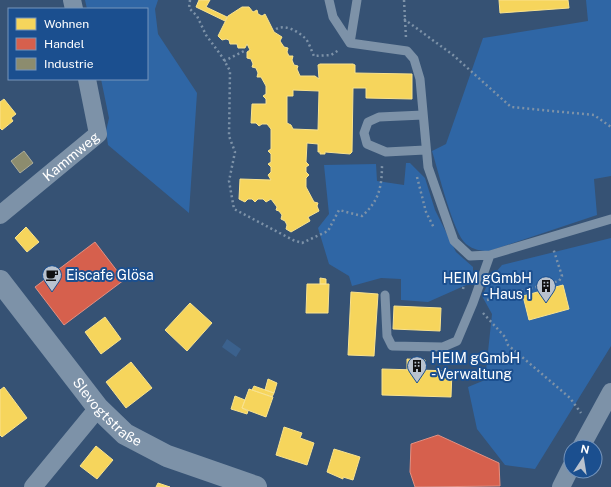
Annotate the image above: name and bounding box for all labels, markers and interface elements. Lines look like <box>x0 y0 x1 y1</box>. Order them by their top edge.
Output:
legend <box>8 8 148 80</box>
text: Wohnen <box>44 17 89 31</box>
text: Handel <box>44 37 85 51</box>
text: Industrie <box>44 57 94 71</box>
street label: Kammweg <box>39 128 103 184</box>
cafe icon: Eiscafe Glösa <box>41 264 63 292</box>
place label: Eiscafe Glösa <box>66 267 154 283</box>
place label: HEIM gGmbH - Haus 1 <box>443 270 532 302</box>
building icon: HEIM gGmbH - Haus 1 <box>535 275 557 303</box>
place label: HEIM gGmbH - Verwaltung <box>431 350 520 382</box>
building icon: HEIM gGmbH - Verwaltung <box>406 355 428 383</box>
street label: Slevogtstraße <box>70 374 145 449</box>
north arrow <box>563 439 603 479</box>
text: N <box>580 442 591 456</box>

